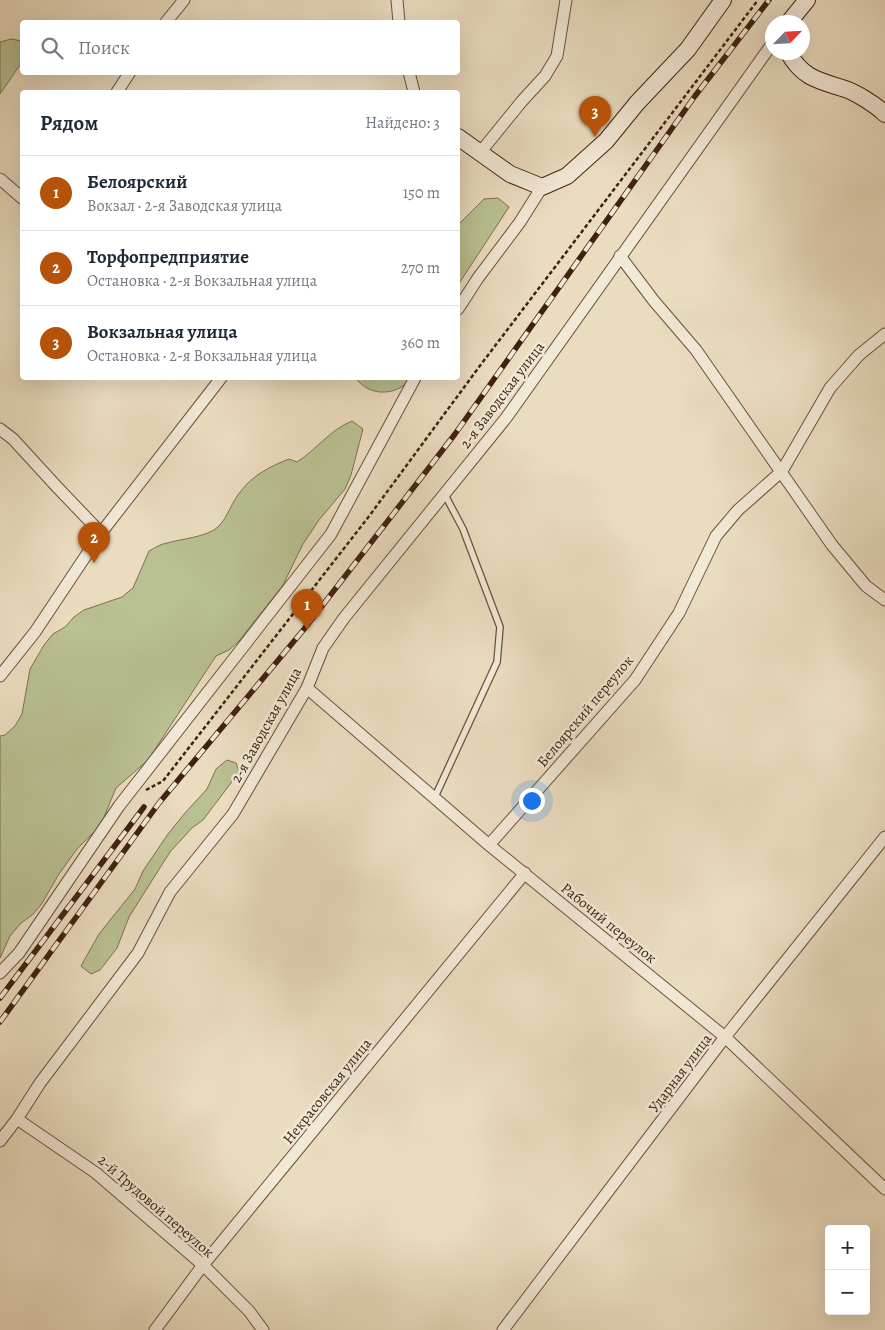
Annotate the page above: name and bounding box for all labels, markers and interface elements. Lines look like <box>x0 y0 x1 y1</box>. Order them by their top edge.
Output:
north arrow <box>765 15 810 60</box>
search box <box>20 20 460 75</box>
icon: search <box>38 34 66 62</box>
text: Поиск <box>78 35 130 61</box>
pin: 3 <box>579 96 611 137</box>
text: Рядом <box>40 109 98 137</box>
text: Найдено: 3 <box>365 112 440 134</box>
text: Белоярский <box>87 169 187 195</box>
text: 1 <box>53 182 59 204</box>
text: 150 m <box>403 182 440 204</box>
text: Вокзал · 2-я Заводская улица <box>87 195 282 217</box>
text: Торфопредприятие <box>87 244 249 270</box>
text: 2 <box>52 257 60 279</box>
text: 270 m <box>401 257 440 279</box>
text: Остановка · 2-я Вокзальная улица <box>87 270 317 292</box>
text: Вокзальная улица <box>87 319 237 345</box>
text: 3 <box>53 332 59 354</box>
text: 360 m <box>401 332 440 354</box>
street label: 2-я Заводская улица <box>455 337 549 453</box>
text: Остановка · 2-я Вокзальная улица <box>87 345 317 367</box>
pin: 2 <box>78 522 110 563</box>
pin: 1 <box>291 589 323 630</box>
street label: Белоярский переулок <box>532 651 638 771</box>
street label: 2-я Заводская улица <box>226 664 306 786</box>
your location <box>519 788 545 814</box>
street label: Рабочий переулок <box>557 878 661 968</box>
street label: Ударная улица <box>644 1029 716 1116</box>
street label: Некрасовская улица <box>278 1034 376 1148</box>
street label: 2-й Трудовой переулок <box>94 1150 219 1262</box>
map controls <box>825 1225 870 1315</box>
button: + <box>825 1225 870 1270</box>
button: − <box>825 1270 870 1315</box>

